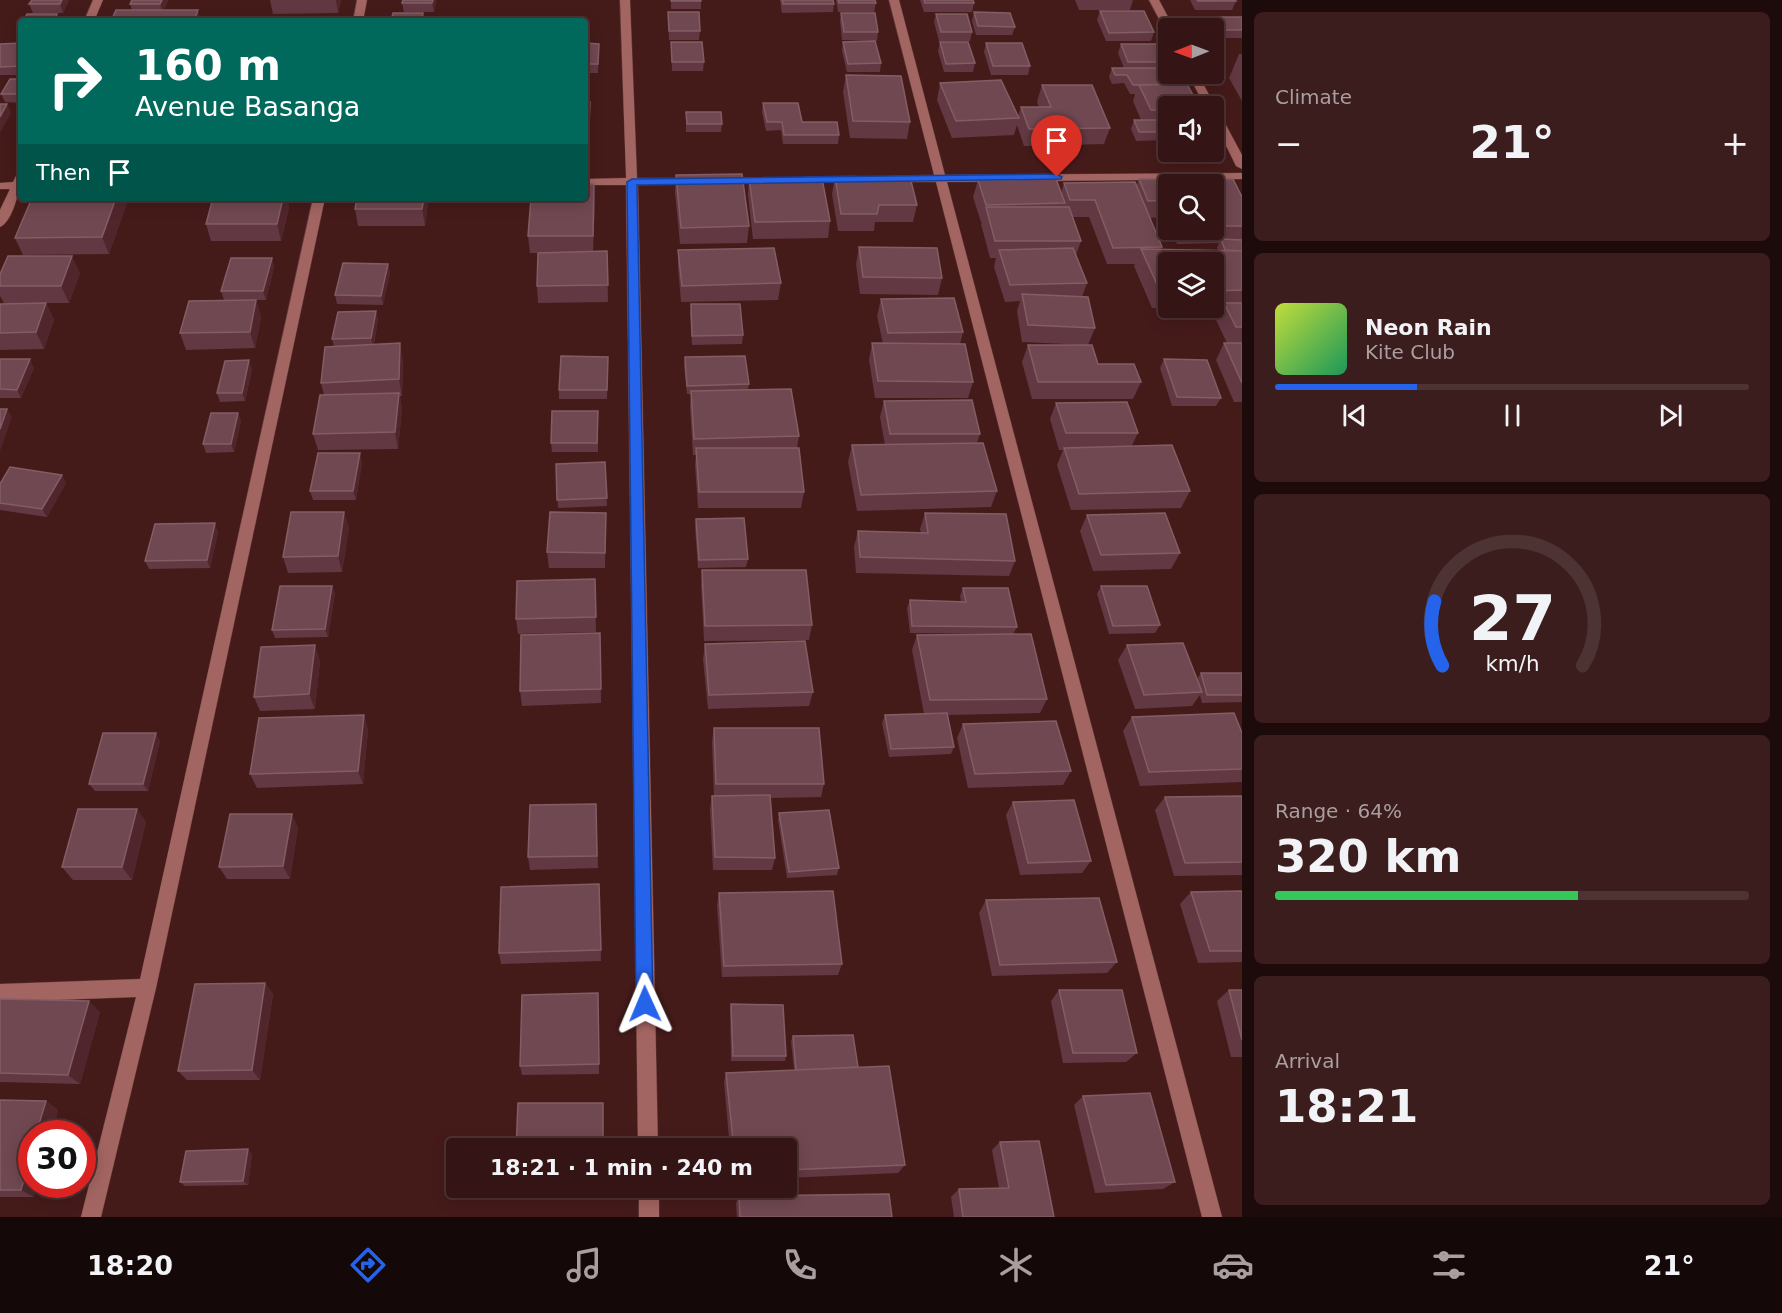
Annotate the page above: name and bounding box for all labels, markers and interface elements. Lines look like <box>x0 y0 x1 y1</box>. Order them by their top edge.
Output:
north arrow <box>1158 18 1224 84</box>
map controls <box>1158 18 1224 318</box>
text: 160 m <box>135 41 281 90</box>
icon: right <box>36 42 114 120</box>
text: Climate <box>1275 85 1352 109</box>
text: Avenue Basanga <box>135 91 360 122</box>
button: sound <box>1158 96 1224 162</box>
pin <box>1031 115 1082 177</box>
text: 21° <box>1469 116 1555 169</box>
icon: arrive <box>1040 124 1073 157</box>
text: − <box>1275 124 1303 163</box>
text: + <box>1721 124 1749 163</box>
icon: arrive <box>103 156 136 189</box>
text: Then <box>36 160 91 185</box>
button: search <box>1158 174 1224 240</box>
button: layers <box>1158 252 1224 318</box>
text: Neon Rain <box>1365 315 1492 340</box>
text: Kite Club <box>1365 340 1455 364</box>
icon: previous <box>1338 399 1371 432</box>
icon: pause <box>1496 399 1529 432</box>
icon: next <box>1654 399 1687 432</box>
text: 27 <box>1469 582 1555 655</box>
text: km/h <box>1485 651 1539 676</box>
text: Range · 64% <box>1275 799 1402 823</box>
text: 320 km <box>1275 830 1461 883</box>
position arrow <box>613 972 677 1036</box>
text: Arrival <box>1275 1049 1340 1073</box>
text: 18:21 <box>1275 1080 1418 1133</box>
speed limit sign: 30 <box>18 1120 96 1198</box>
text: 18:21 · 1 min · 240 m <box>490 1155 753 1180</box>
icon: directions <box>347 1244 389 1286</box>
icon: music <box>563 1244 605 1286</box>
icon: phone <box>779 1244 821 1286</box>
icon: climate <box>995 1244 1037 1286</box>
icon: car <box>1212 1244 1254 1286</box>
icon: filters <box>1428 1244 1470 1286</box>
text: 18:20 <box>87 1250 173 1281</box>
text: 21° <box>1644 1250 1695 1281</box>

